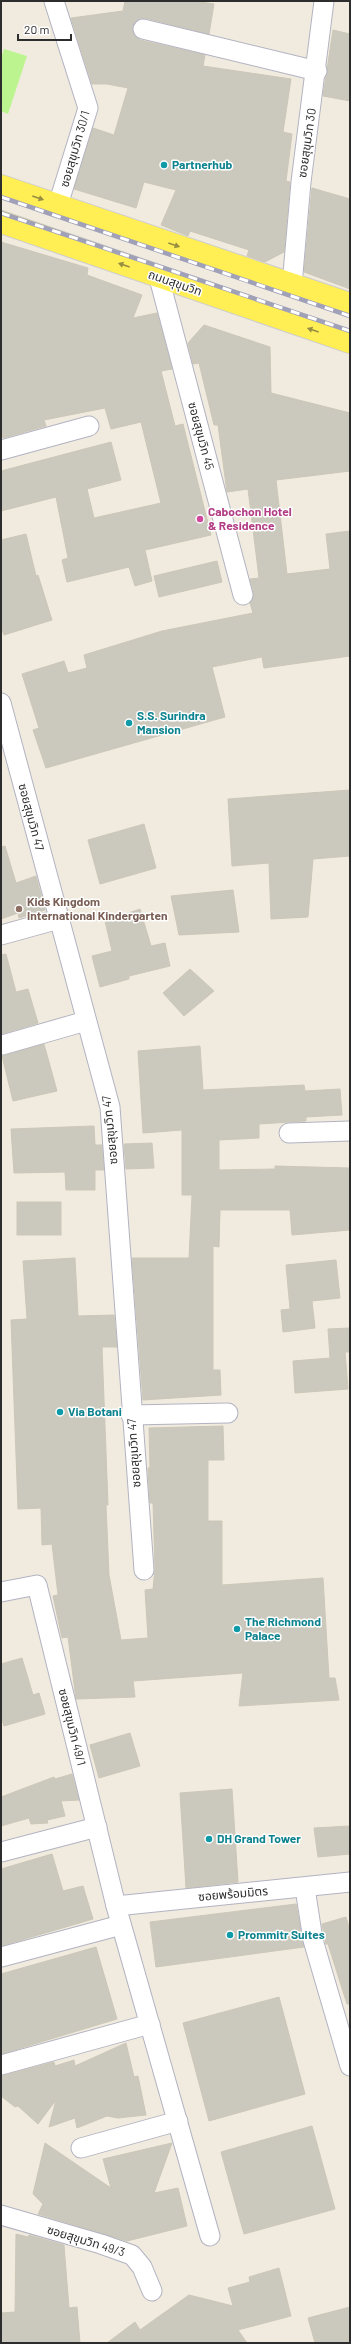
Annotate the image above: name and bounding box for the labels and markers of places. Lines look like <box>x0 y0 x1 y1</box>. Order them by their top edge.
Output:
place label: Partnerhub <box>172 157 232 171</box>
marker: Partnerhub <box>159 160 169 170</box>
place label: Cabochon Hotel & Residence <box>208 504 292 532</box>
marker: Cabochon Hotel & Residence <box>195 514 205 524</box>
place label: S.S. Surindra Mansion <box>137 708 206 736</box>
marker: S.S. Surindra Mansion <box>124 718 134 728</box>
place label: Kids Kingdom International Kindergarten <box>27 894 168 922</box>
marker: Kids Kingdom International Kindergarten <box>14 904 24 914</box>
place label: Via Botani <box>68 1404 122 1418</box>
marker: Via Botani <box>55 1407 65 1417</box>
place label: The Richmond Palace <box>245 1614 321 1642</box>
marker: The Richmond Palace <box>232 1624 242 1634</box>
place label: DH Grand Tower <box>217 1831 301 1845</box>
marker: DH Grand Tower <box>204 1834 214 1844</box>
place label: Prommitr Suites <box>238 1927 325 1941</box>
marker: Prommitr Suites <box>225 1930 235 1940</box>

